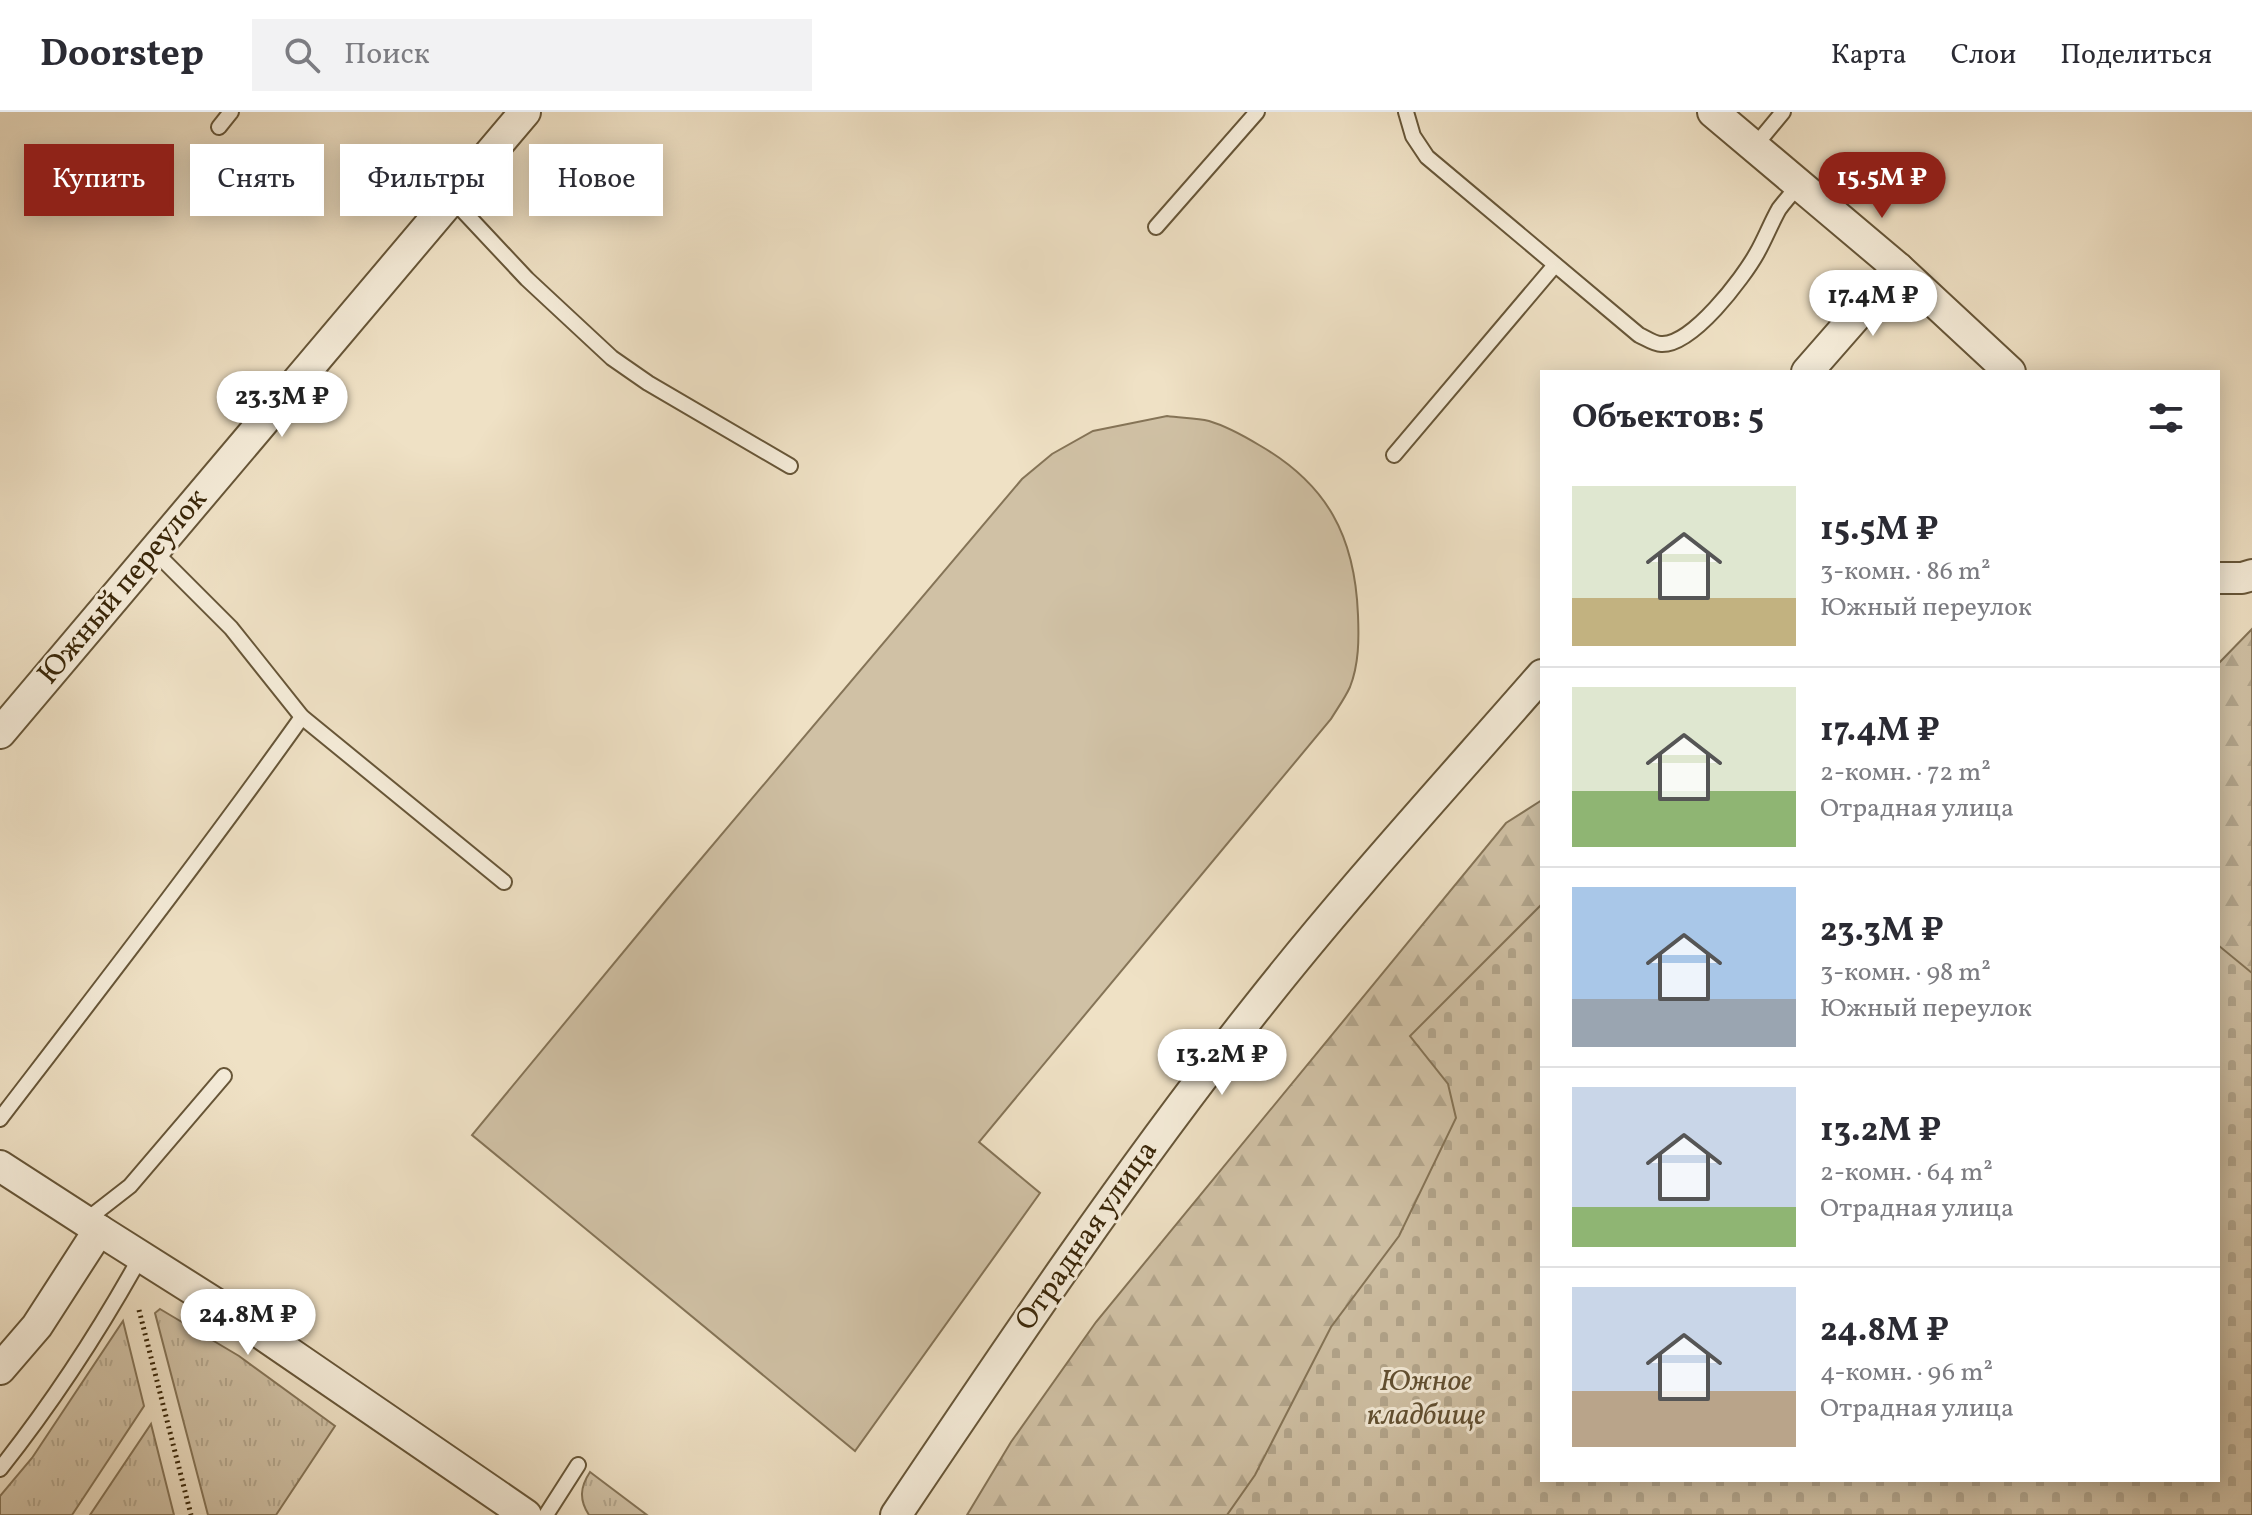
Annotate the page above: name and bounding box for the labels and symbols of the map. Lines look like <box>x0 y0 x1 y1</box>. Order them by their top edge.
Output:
pin: 15.5M ₽ <box>1808 152 1956 220</box>
pin: 17.4M ₽ <box>1799 270 1947 338</box>
pin: 23.3M ₽ <box>208 371 356 439</box>
street label: Южный переулок <box>28 480 218 694</box>
pin: 13.2M ₽ <box>1148 1029 1296 1097</box>
street label: Отрадная улица <box>1006 1132 1168 1340</box>
pin: 24.8M ₽ <box>174 1289 322 1357</box>
park label: Южное кладбище <box>1367 1361 1485 1437</box>

